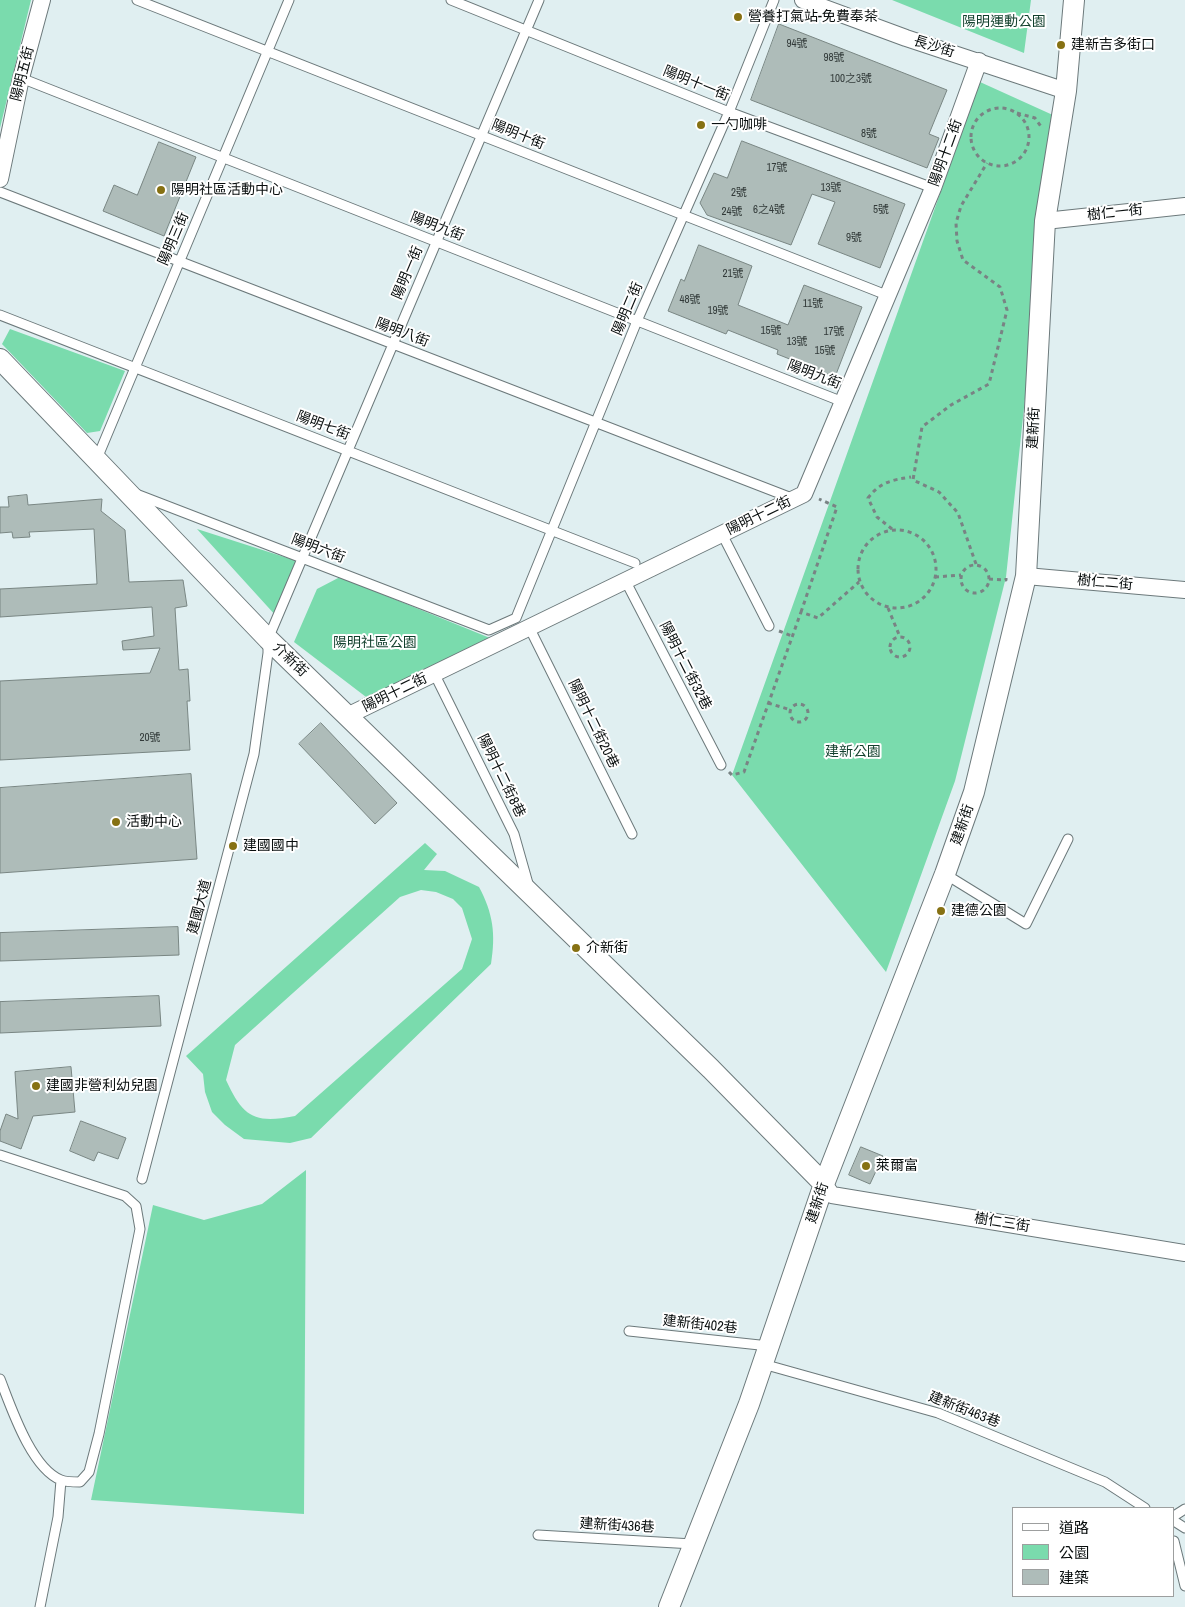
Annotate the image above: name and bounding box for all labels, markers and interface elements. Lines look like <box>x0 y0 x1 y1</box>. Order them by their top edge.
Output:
place label: 營養打氣站-免費奉茶 <box>748 9 878 25</box>
marker: 營養打氣站-免費奉茶 <box>732 11 744 23</box>
park label: 陽明運動公園 <box>962 14 1046 30</box>
street label: 長沙街 <box>911 33 957 61</box>
house number: 94號 <box>786 37 808 51</box>
place label: 建新吉多街口 <box>1071 37 1155 53</box>
marker: 建新吉多街口 <box>1055 39 1067 51</box>
street label: 陽明五街 <box>8 45 38 103</box>
house number: 98號 <box>823 51 845 65</box>
street label: 陽明十一街 <box>660 63 732 105</box>
house number: 100之3號 <box>830 72 872 86</box>
street label: 陽明十街 <box>489 117 547 153</box>
place label: 一勺咖啡 <box>711 117 767 133</box>
street label: 陽明十二街 <box>926 117 966 189</box>
marker: 一勺咖啡 <box>695 119 707 131</box>
house number: 8號 <box>861 127 877 141</box>
house number: 17號 <box>766 161 788 175</box>
house number: 13號 <box>820 181 842 195</box>
place label: 陽明社區活動中心 <box>171 182 283 198</box>
marker: 陽明社區活動中心 <box>155 184 167 196</box>
house number: 2號 <box>731 186 747 200</box>
street label: 樹仁一街 <box>1086 202 1144 224</box>
house number: 6之4號 <box>753 203 785 217</box>
house number: 5號 <box>873 203 889 217</box>
house number: 24號 <box>721 205 743 219</box>
street label: 陽明九街 <box>408 209 466 245</box>
street label: 陽明三街 <box>155 210 193 268</box>
house number: 9號 <box>846 231 862 245</box>
street label: 陽明一街 <box>389 244 427 302</box>
house number: 21號 <box>722 267 744 281</box>
street label: 陽明二街 <box>609 280 647 338</box>
house number: 48號 <box>679 293 701 307</box>
house number: 11號 <box>803 297 823 311</box>
house number: 19號 <box>707 304 729 318</box>
street label: 陽明八街 <box>373 315 431 351</box>
house number: 15號 <box>760 324 782 338</box>
house number: 17號 <box>823 325 845 339</box>
house number: 13號 <box>786 335 808 349</box>
house number: 15號 <box>814 344 836 358</box>
street label: 陽明九街 <box>785 357 843 393</box>
street label: 建新街 <box>1025 407 1043 449</box>
street label: 陽明七街 <box>294 408 352 444</box>
street label: 陽明十二街 <box>724 493 794 539</box>
street label: 陽明六街 <box>289 531 347 567</box>
street label: 樹仁二街 <box>1076 572 1134 594</box>
street label: 陽明十二街32巷 <box>656 619 714 713</box>
park label: 陽明社區公園 <box>333 635 417 651</box>
street label: 介新街 <box>269 639 311 681</box>
street label: 陽明十二街 <box>360 670 430 716</box>
street label: 陽明十二街20巷 <box>564 677 622 771</box>
house number: 20號 <box>139 731 161 745</box>
street label: 陽明十二街8巷 <box>474 732 528 820</box>
park label: 建新公園 <box>825 744 881 760</box>
street label: 建新街 <box>948 802 978 848</box>
place label: 活動中心 <box>126 814 182 830</box>
marker: 活動中心 <box>110 816 122 828</box>
place label: 建國國中 <box>243 838 299 854</box>
marker: 建國國中 <box>227 840 239 852</box>
street label: 建國大道 <box>185 878 215 936</box>
place label: 建德公園 <box>951 903 1007 919</box>
marker: 建德公園 <box>935 905 947 917</box>
place label: 介新街 <box>586 940 628 956</box>
marker: 介新街 <box>570 942 582 954</box>
place label: 建國非營利幼兒園 <box>46 1078 158 1094</box>
marker: 建國非營利幼兒園 <box>30 1080 42 1092</box>
place label: 萊爾富 <box>876 1158 918 1174</box>
marker: 萊爾富 <box>860 1160 872 1172</box>
street label: 建新街 <box>804 1180 832 1226</box>
street label: 樹仁三街 <box>973 1210 1031 1236</box>
street label: 建新街402巷 <box>662 1313 738 1337</box>
street label: 建新街463巷 <box>926 1389 1002 1431</box>
legend <box>1012 1507 1175 1597</box>
street label: 建新街436巷 <box>579 1516 655 1536</box>
text: 道路 <box>1059 1517 1089 1538</box>
text: 公園 <box>1059 1542 1089 1563</box>
text: 建築 <box>1059 1567 1089 1588</box>

